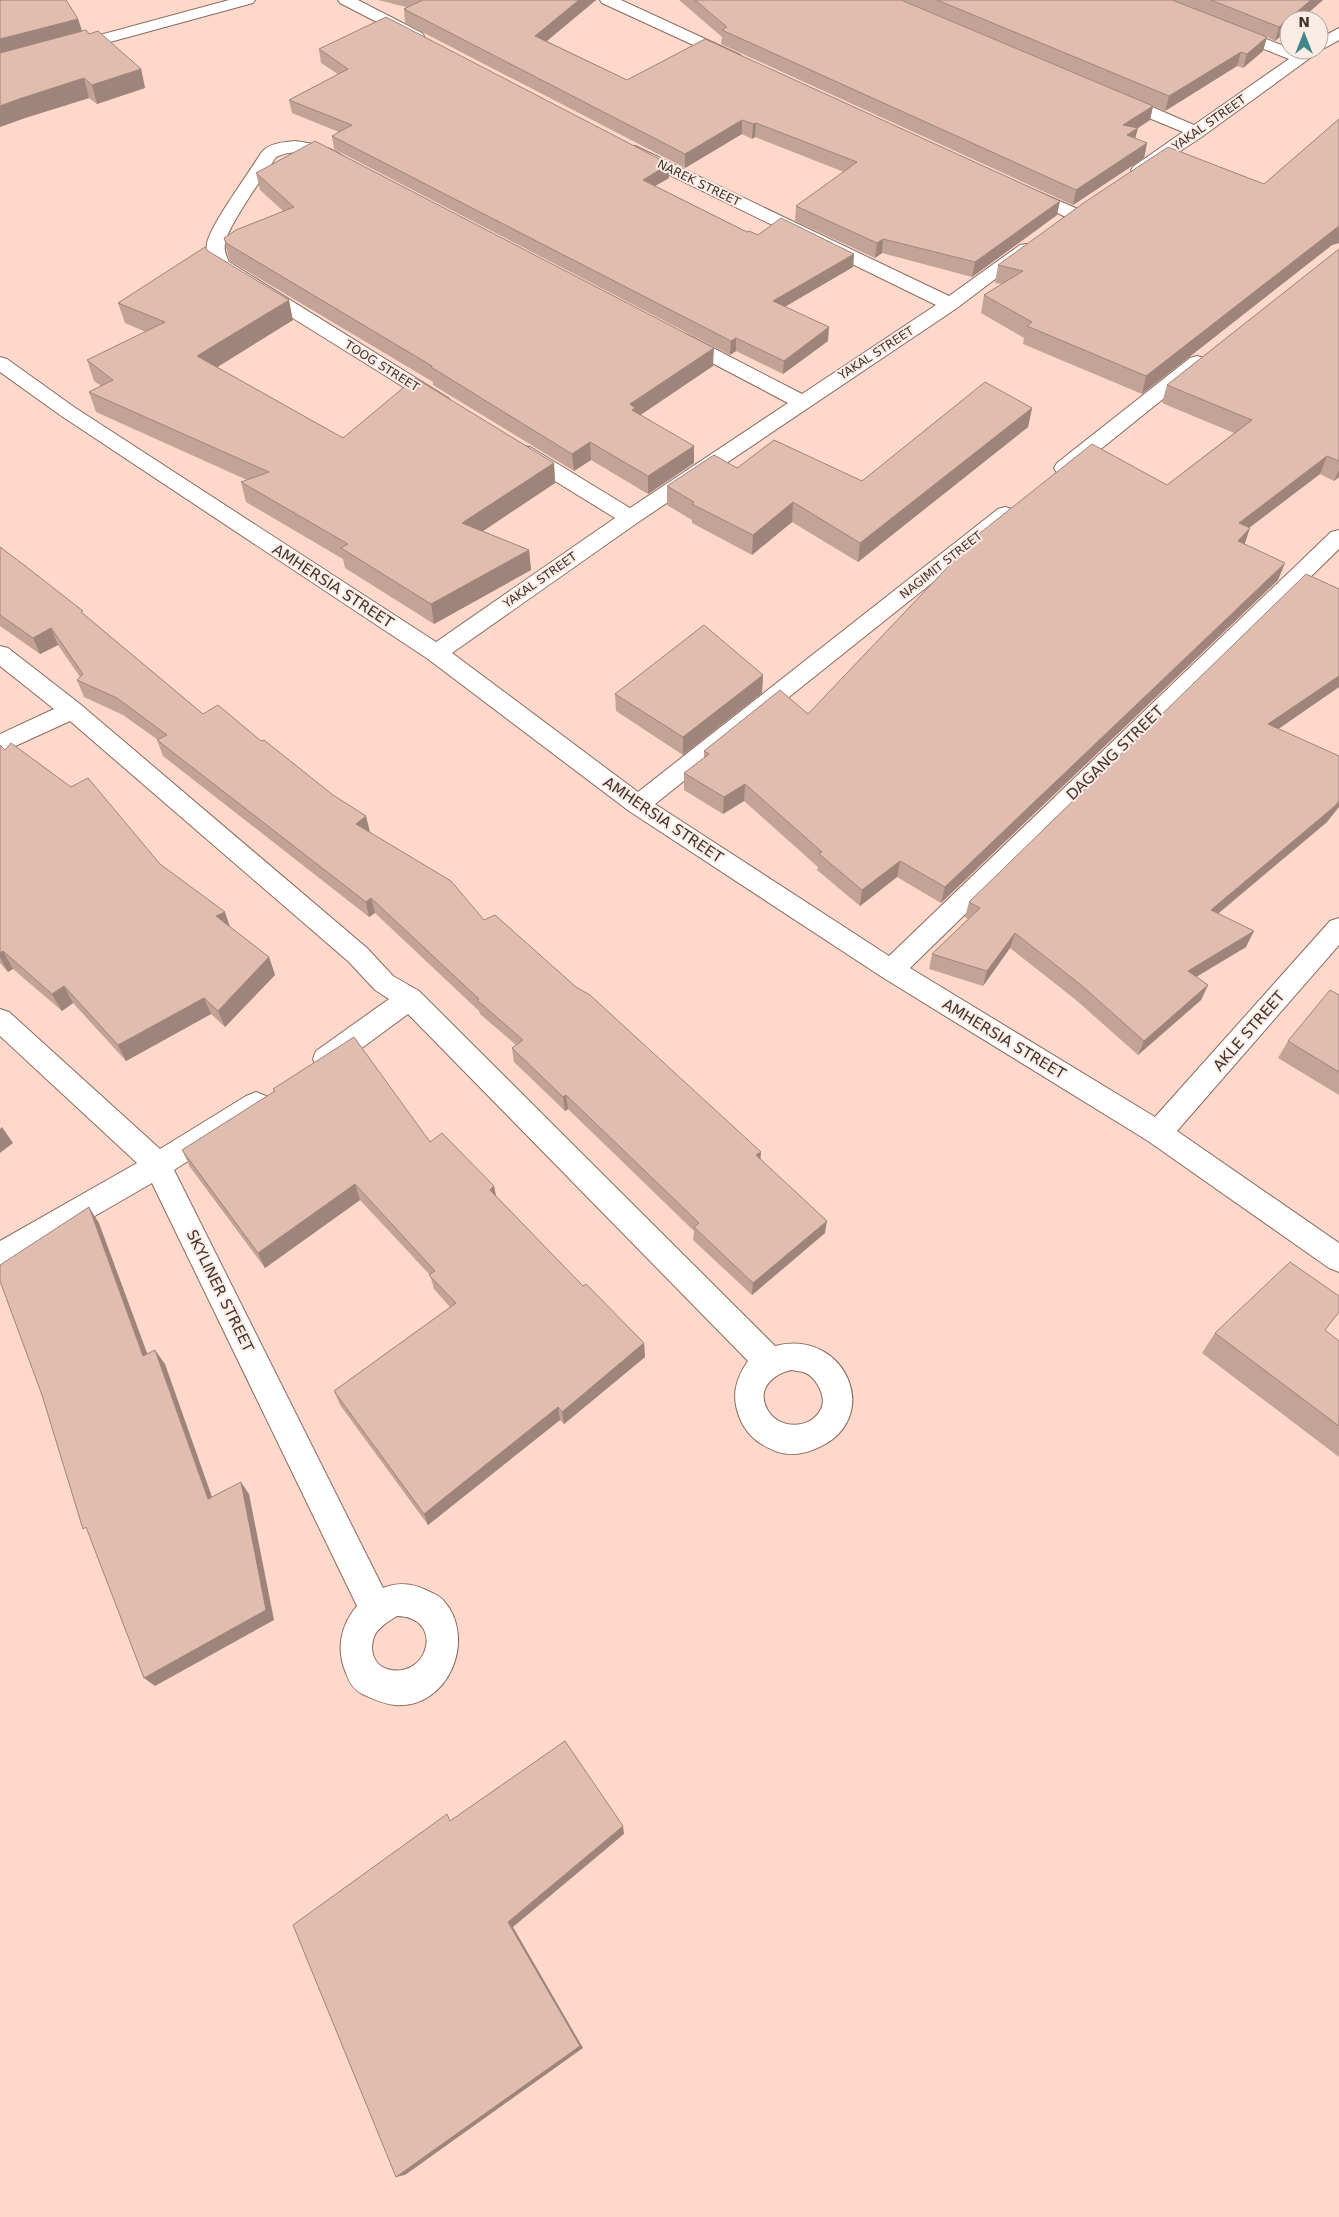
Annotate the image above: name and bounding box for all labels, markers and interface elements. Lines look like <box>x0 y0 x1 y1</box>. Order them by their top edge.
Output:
north arrow <box>1279 10 1329 60</box>
text: N <box>1298 14 1310 30</box>
street label: YAKAL STREET <box>1169 92 1249 154</box>
street label: NAREK STREET <box>655 157 743 209</box>
street label: YAKAL STREET <box>835 323 917 383</box>
street label: TOOG STREET <box>341 337 422 395</box>
street label: NAGIMIT STREET <box>897 528 985 601</box>
street label: AMHERSIA STREET <box>269 540 398 632</box>
street label: YAKAL STREET <box>500 549 580 611</box>
street label: DAGANG STREET <box>1063 701 1168 804</box>
street label: AMHERSIA STREET <box>600 773 727 867</box>
street label: AKLE STREET <box>1209 987 1289 1075</box>
street label: AMHERSIA STREET <box>939 995 1070 1083</box>
street label: SKYLINER STREET <box>183 1227 258 1356</box>

